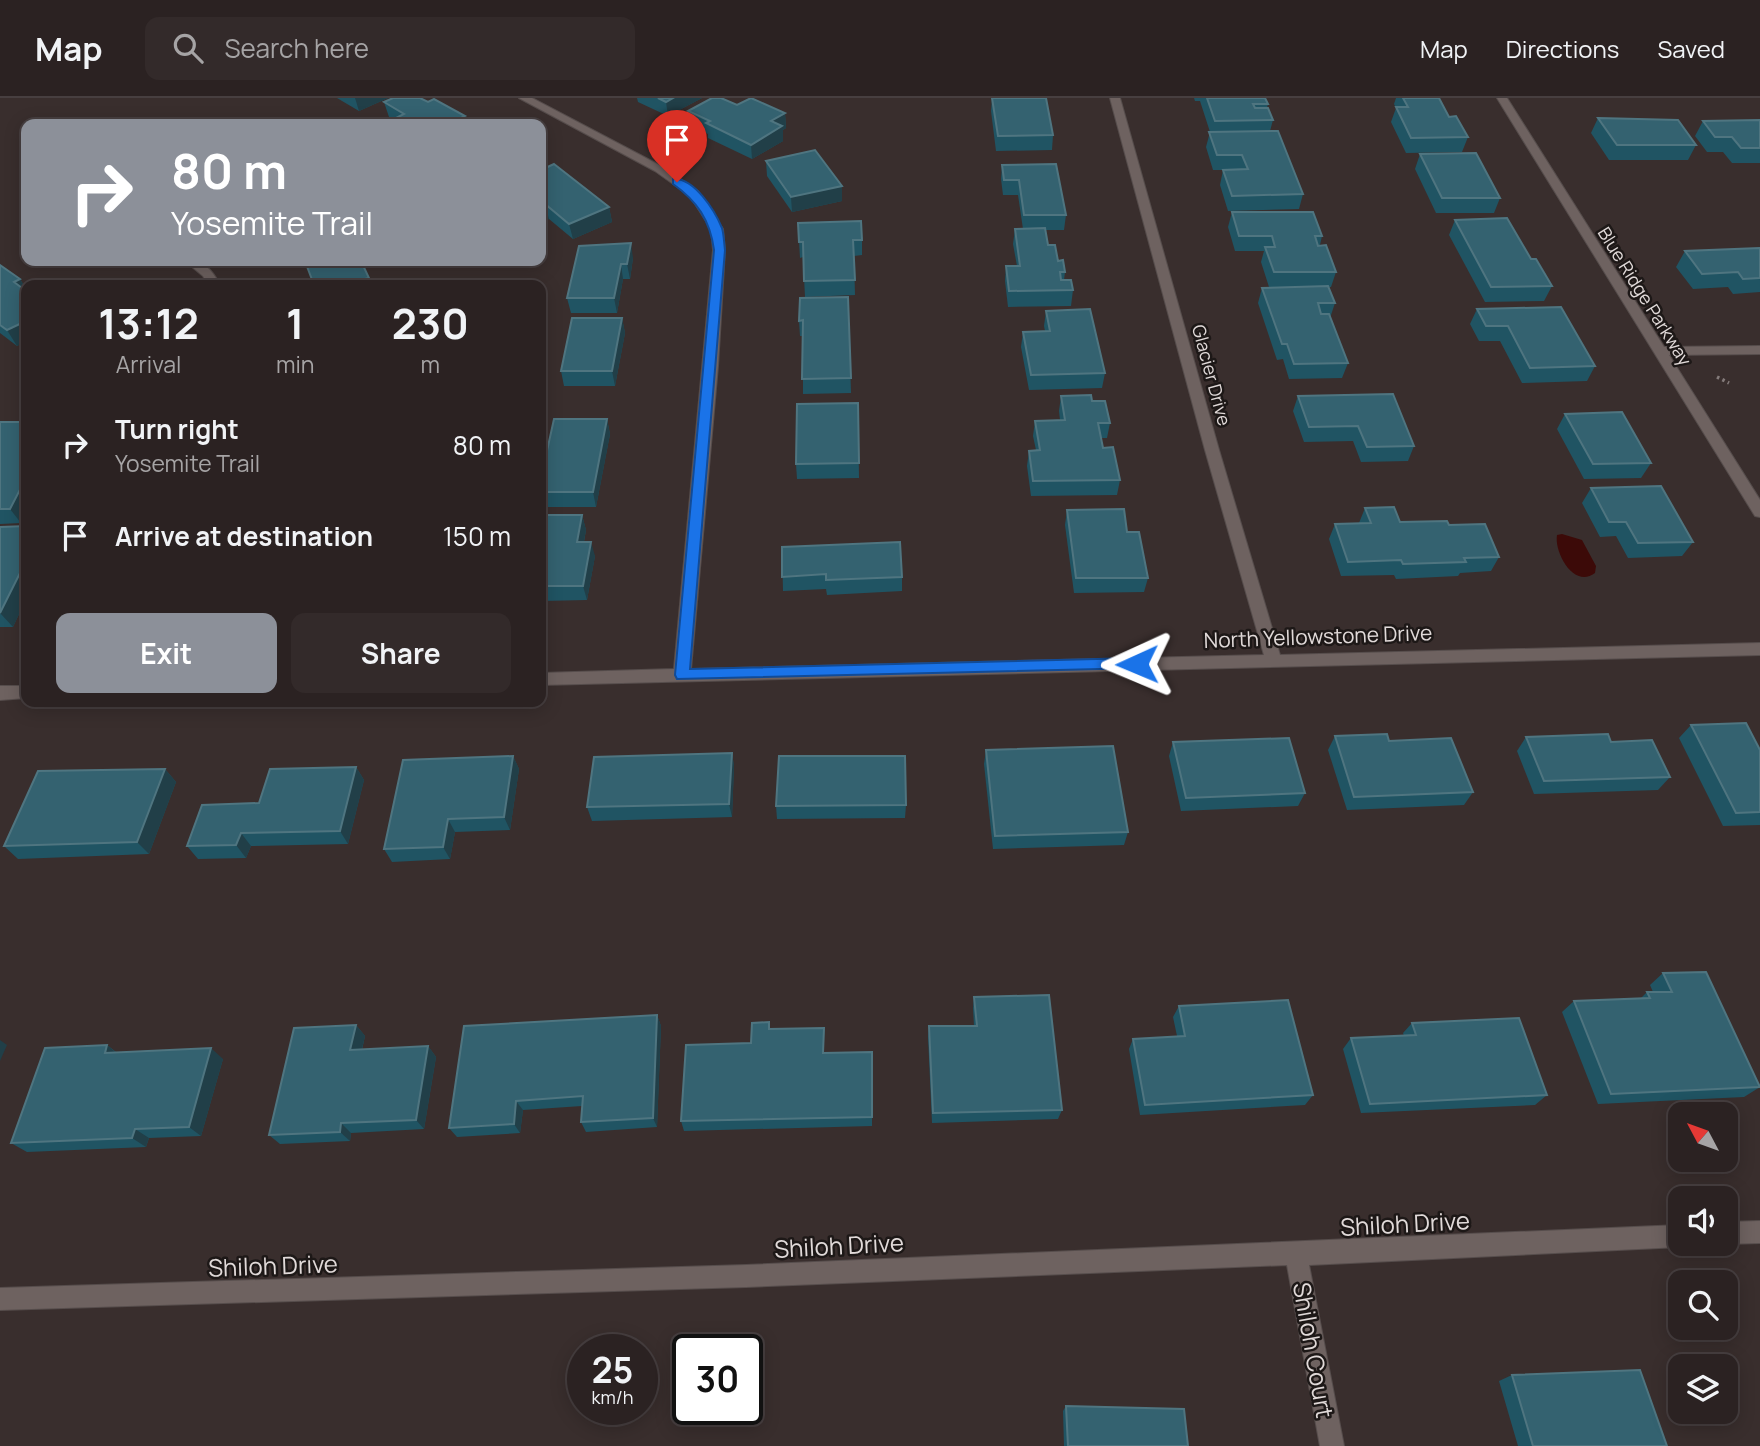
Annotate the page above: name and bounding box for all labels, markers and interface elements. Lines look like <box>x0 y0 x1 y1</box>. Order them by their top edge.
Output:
search box <box>145 17 635 80</box>
text: Map <box>35 26 103 71</box>
icon: search <box>169 29 207 67</box>
text: Search here <box>225 30 369 66</box>
text: Map <box>1420 32 1468 65</box>
text: Directions <box>1506 32 1619 65</box>
text: Saved <box>1657 32 1725 65</box>
pin <box>647 110 707 182</box>
icon: arrive <box>658 121 696 159</box>
text: 80 m <box>171 137 287 204</box>
icon: right <box>56 147 147 238</box>
text: Yosemite Trail <box>171 201 373 245</box>
street label: Blue Ridge Parkway <box>1593 222 1698 370</box>
text: 13:12 <box>98 294 199 352</box>
text: 1 <box>286 294 304 352</box>
text: 230 <box>392 294 469 352</box>
street label: Glacier Drive <box>1187 322 1237 428</box>
text: Arrival <box>116 348 181 380</box>
text: min <box>276 348 315 380</box>
text: m <box>421 348 440 380</box>
text: Turn right <box>115 411 239 447</box>
icon: right <box>56 426 94 464</box>
text: 80 m <box>453 427 511 463</box>
text: Yosemite Trail <box>115 447 260 479</box>
icon: arrive <box>56 517 94 555</box>
text: Arrive at destination <box>115 518 373 554</box>
text: 150 m <box>443 518 511 554</box>
button: Exit <box>56 613 277 693</box>
button: Share <box>291 613 511 693</box>
street label: North Yellowstone Drive <box>1203 618 1433 654</box>
position arrow <box>1100 627 1174 701</box>
north arrow <box>1668 1102 1738 1172</box>
map controls <box>1668 1102 1738 1424</box>
button: sound <box>1668 1186 1738 1256</box>
street label: Shiloh Drive <box>1339 1203 1471 1243</box>
street label: Shiloh Drive <box>773 1225 905 1265</box>
street label: Shiloh Drive <box>208 1246 338 1284</box>
button: search <box>1668 1270 1738 1340</box>
street label: Shiloh Court <box>1286 1279 1342 1421</box>
speed limit sign: 30 <box>672 1334 763 1425</box>
text: 25 <box>592 1346 633 1394</box>
button: layers <box>1668 1354 1738 1424</box>
text: km/h <box>592 1385 633 1409</box>

